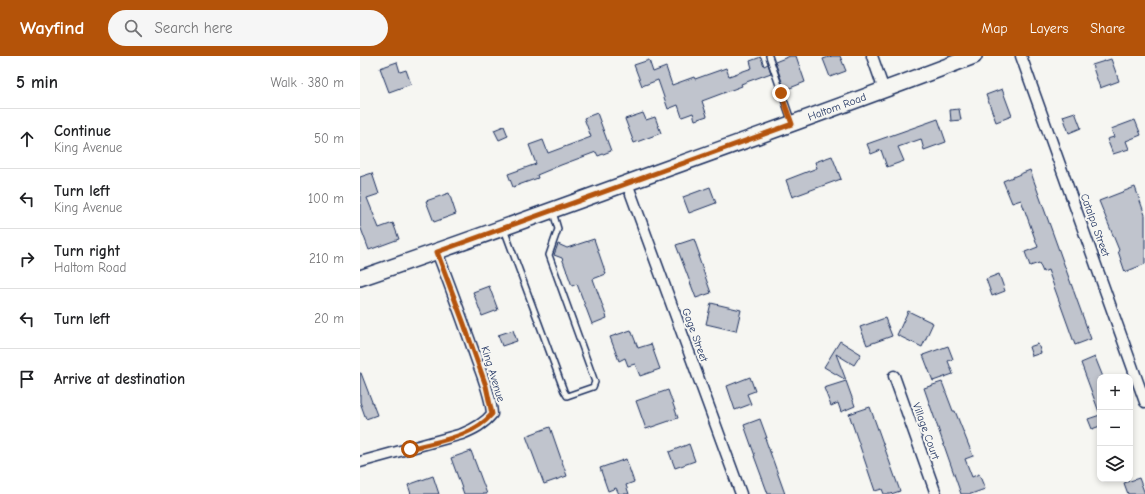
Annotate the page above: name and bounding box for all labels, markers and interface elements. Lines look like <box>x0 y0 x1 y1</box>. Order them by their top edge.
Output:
search box <box>108 10 388 46</box>
text: Wayfind <box>20 17 84 39</box>
icon: search <box>122 17 144 39</box>
text: Search here <box>154 19 233 37</box>
text: Map <box>981 20 1008 37</box>
text: Layers <box>1030 20 1068 37</box>
text: Share <box>1090 20 1125 37</box>
text: 5 min <box>16 73 58 92</box>
text: Walk · 380 m <box>271 75 344 90</box>
route end <box>772 84 790 102</box>
street label: Haltom Road <box>806 90 868 124</box>
text: Continue <box>54 122 111 140</box>
icon: ahead <box>16 128 38 150</box>
text: 50 m <box>314 131 344 146</box>
text: King Avenue <box>54 140 122 155</box>
text: Turn left <box>54 182 110 200</box>
icon: left <box>16 188 38 210</box>
text: 100 m <box>308 191 344 206</box>
street label: Catalpa Street <box>1078 192 1113 259</box>
text: King Avenue <box>54 200 122 215</box>
text: Turn right <box>54 242 120 260</box>
icon: right <box>16 248 38 270</box>
text: 210 m <box>309 251 344 266</box>
text: Haltom Road <box>54 260 126 275</box>
street label: Gage Street <box>679 306 711 364</box>
icon: left <box>16 308 38 330</box>
text: Turn left <box>54 310 110 328</box>
text: 20 m <box>314 311 344 326</box>
street label: King Avenue <box>478 344 508 404</box>
icon: arrive <box>16 368 38 390</box>
text: Arrive at destination <box>54 370 185 388</box>
map controls <box>1097 374 1133 482</box>
button: + <box>1097 374 1133 410</box>
street label: Village Court <box>910 401 943 462</box>
button: − <box>1097 410 1133 446</box>
route start <box>401 440 419 458</box>
button: layers <box>1097 446 1133 482</box>

